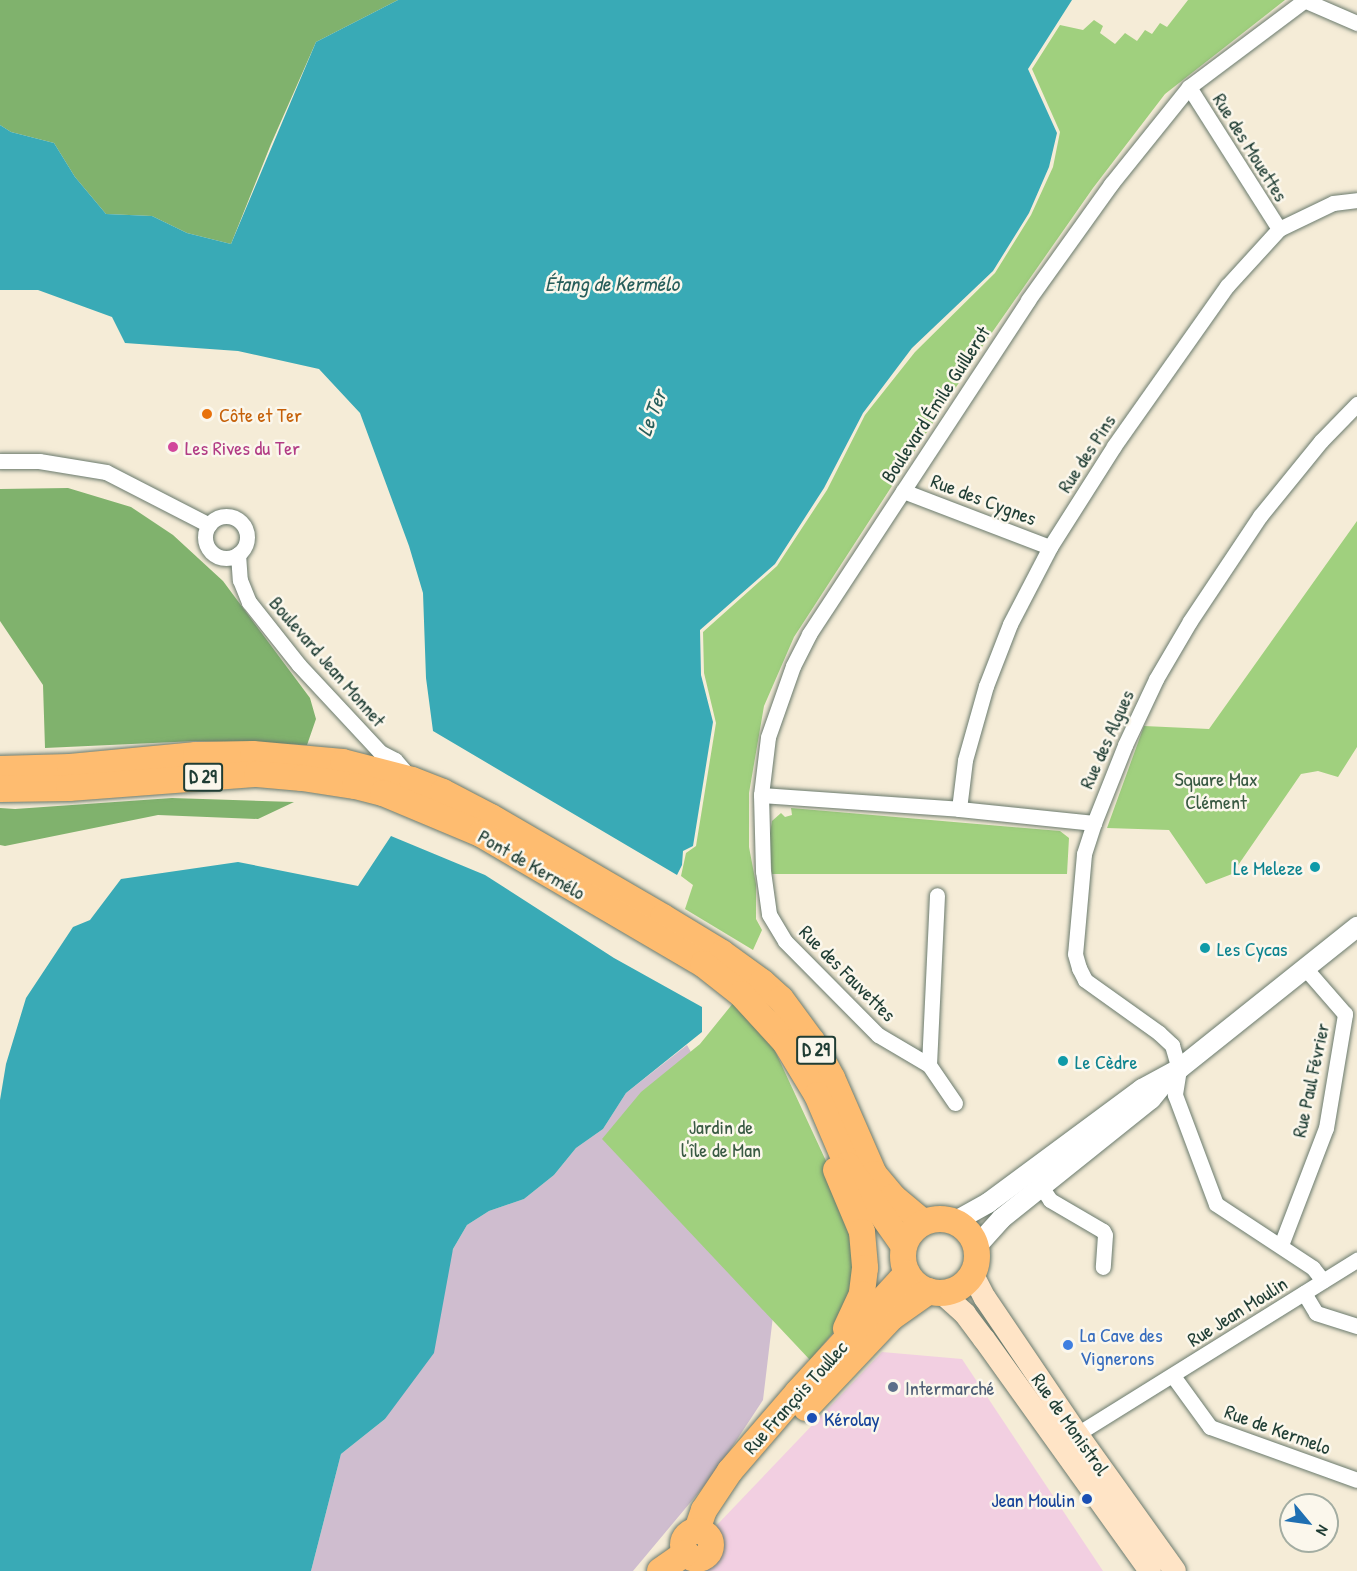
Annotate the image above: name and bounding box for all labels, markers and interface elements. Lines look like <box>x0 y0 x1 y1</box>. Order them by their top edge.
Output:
street label: Rue des Mouettes <box>1208 88 1294 206</box>
water label: Étang de Kermélo <box>545 271 679 297</box>
street label: Boulevard Émile Guillerot <box>876 321 994 487</box>
water label: Le Ter <box>632 386 672 440</box>
place label: Côte et Ter <box>219 402 302 426</box>
marker: Côte et Ter <box>200 407 214 421</box>
street label: Rue des Pins <box>1052 409 1120 497</box>
place label: Les Rives du Ter <box>185 435 300 459</box>
marker: Les Rives du Ter <box>166 440 180 454</box>
street label: Rue des Cygnes <box>928 468 1040 530</box>
street label: Boulevard Jean Monnet <box>265 591 391 731</box>
street label: Rue des Algues <box>1074 686 1138 792</box>
road number: D 29 <box>182 762 224 792</box>
park label: Square Max Clément <box>1174 766 1258 813</box>
street label: Pont de Kermélo <box>474 824 590 904</box>
place label: Le Meleze <box>1233 855 1303 879</box>
marker: Le Meleze <box>1308 860 1322 874</box>
street label: Rue des Fauvettes <box>795 920 901 1026</box>
place label: Les Cycas <box>1217 936 1287 960</box>
marker: Les Cycas <box>1198 941 1212 955</box>
street label: Rue Paul Février <box>1286 1021 1334 1139</box>
road number: D 29 <box>795 1035 837 1065</box>
place label: Le Cèdre <box>1075 1049 1137 1073</box>
marker: Le Cèdre <box>1056 1054 1070 1068</box>
park label: Jardin de l'île de Man <box>681 1115 761 1162</box>
street label: Rue Jean Moulin <box>1183 1271 1291 1351</box>
place label: La Cave des Vignerons <box>1080 1322 1163 1369</box>
street label: Rue François Toullec <box>738 1335 852 1459</box>
marker: La Cave des Vignerons <box>1061 1338 1075 1352</box>
street label: Rue de Monistrol <box>1027 1368 1115 1480</box>
place label: Intermarché <box>905 1375 995 1399</box>
marker: Intermarché <box>886 1380 900 1394</box>
street label: Rue de Kermelo <box>1222 1399 1334 1459</box>
place label: Kérolay <box>824 1406 880 1430</box>
marker: Kérolay <box>805 1411 819 1425</box>
place label: Jean Moulin <box>991 1487 1075 1511</box>
marker: Jean Moulin <box>1080 1492 1094 1506</box>
north arrow <box>1279 1493 1339 1553</box>
text: N <box>1311 1522 1335 1540</box>

